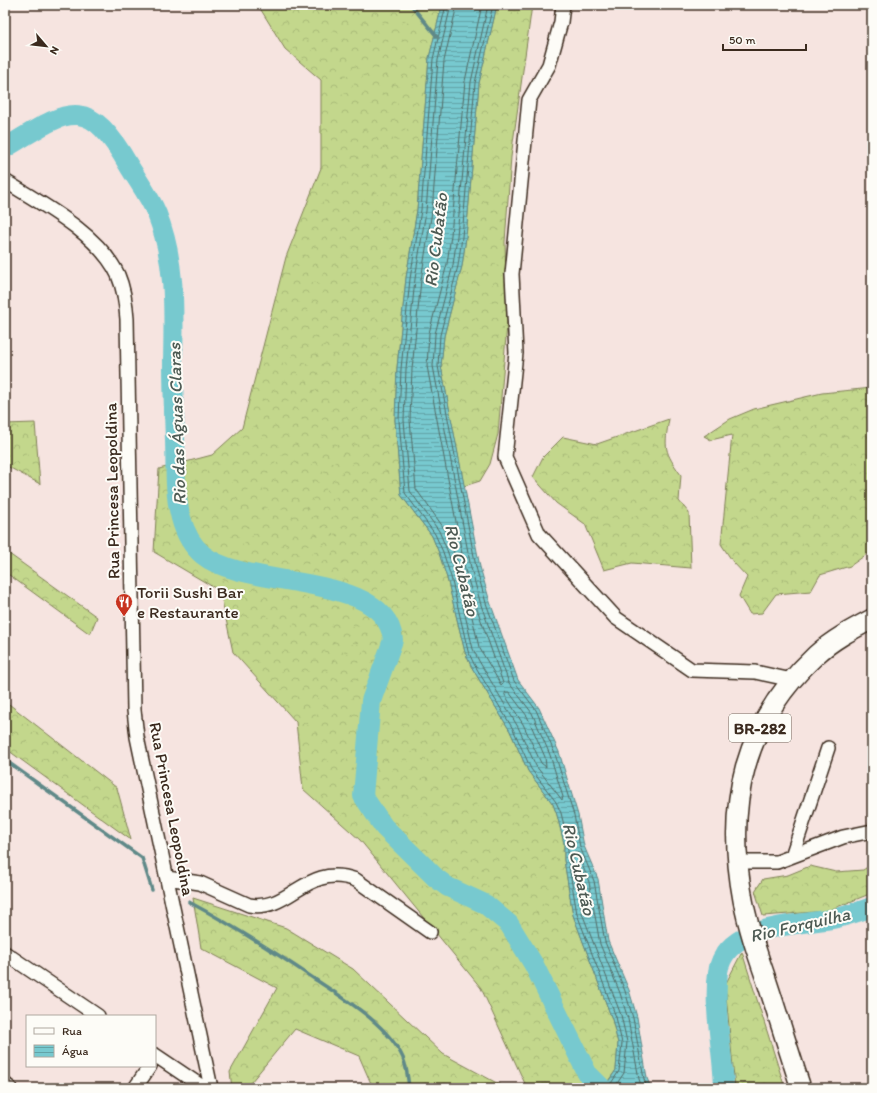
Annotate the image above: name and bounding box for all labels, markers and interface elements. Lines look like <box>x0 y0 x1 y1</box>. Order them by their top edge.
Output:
north arrow <box>26 26 66 66</box>
scale bar <box>723 26 806 52</box>
text: 50 m <box>729 33 755 47</box>
text: N <box>47 44 62 57</box>
water label: Rio Cubatão <box>419 191 453 288</box>
water label: Rio das Águas Claras <box>163 342 191 505</box>
street label: Rua Princesa Leopoldina <box>100 402 124 579</box>
water label: Rio Cubatão <box>440 522 484 619</box>
place label: Torii Sushi Bar e Restaurante <box>137 582 244 622</box>
restaurant icon: Torii Sushi Bar e Restaurante <box>114 592 134 617</box>
road number: BR-282 <box>729 714 791 742</box>
street label: Rua Princesa Leopoldina <box>145 720 199 898</box>
water label: Rio Cubatão <box>558 821 601 918</box>
water label: Rio Forquilha <box>748 903 853 947</box>
legend <box>26 1015 156 1067</box>
text: Rua <box>62 1024 82 1038</box>
text: Água <box>62 1044 88 1058</box>

